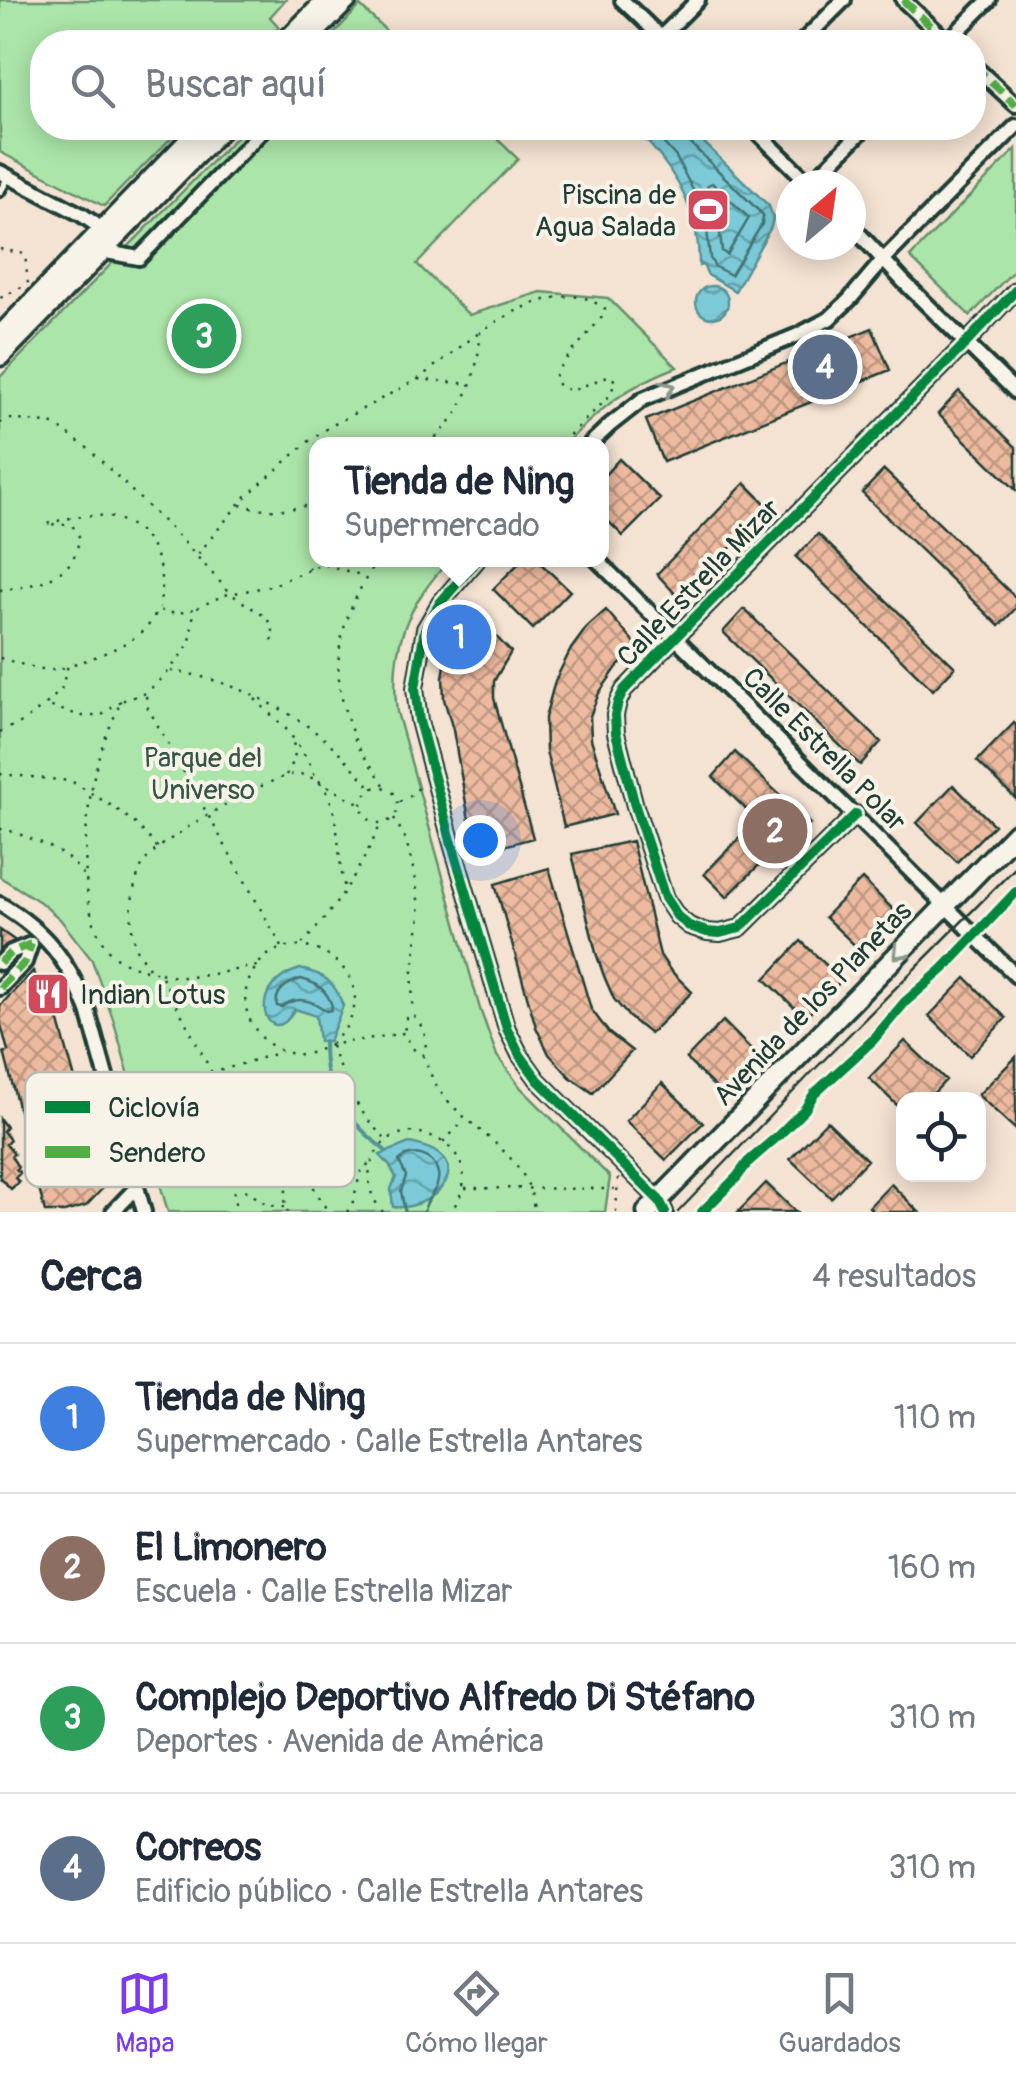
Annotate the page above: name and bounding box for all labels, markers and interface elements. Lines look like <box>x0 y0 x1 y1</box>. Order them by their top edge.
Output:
search box <box>30 30 986 140</box>
icon: search <box>65 58 120 113</box>
text: Buscar aquí <box>145 61 327 109</box>
north arrow <box>776 170 866 260</box>
place label: Piscina de Agua Salada <box>535 178 676 245</box>
sports icon: Piscina de Agua Salada <box>685 187 731 233</box>
pin: 3 <box>172 298 236 374</box>
pin: 4 <box>792 330 858 404</box>
one-way arrow <box>658 380 676 400</box>
popup <box>309 437 609 567</box>
text: Tienda de Ning <box>344 458 574 506</box>
street label: Calle Estrella Mizar <box>610 492 788 674</box>
text: Supermercado <box>344 506 540 546</box>
pin: 1 <box>426 600 492 674</box>
street label: Calle Estrella Polar <box>735 661 913 839</box>
park label: Parque del Universo <box>144 741 262 808</box>
pin: 2 <box>742 794 808 868</box>
your location <box>455 815 506 866</box>
street label: Avenida de los Planetas <box>706 894 920 1114</box>
one-way arrow <box>893 941 911 959</box>
restaurant icon: Indian Lotus <box>25 971 71 1017</box>
place label: Indian Lotus <box>80 978 226 1013</box>
legend <box>25 1072 355 1187</box>
text: Ciclovía <box>108 1091 200 1126</box>
map controls <box>896 1092 986 1182</box>
button: locate <box>896 1092 986 1182</box>
text: Sendero <box>108 1136 206 1171</box>
text: Cerca <box>40 1251 142 1303</box>
text: 4 resultados <box>812 1257 976 1297</box>
text: Tienda de Ning <box>135 1374 366 1422</box>
text: 1 <box>66 1398 79 1438</box>
text: 110 m <box>894 1398 976 1438</box>
text: Supermercado · Calle Estrella Antares <box>135 1422 643 1462</box>
text: El Limonero <box>135 1524 327 1572</box>
text: 2 <box>64 1548 81 1588</box>
text: 160 m <box>888 1548 976 1588</box>
text: Escuela · Calle Estrella Mizar <box>135 1572 513 1612</box>
text: Complejo Deportivo Alfredo Di Stéfano <box>135 1674 755 1722</box>
text: 3 <box>64 1698 81 1738</box>
text: 310 m <box>888 1698 976 1738</box>
text: Deportes · Avenida de América <box>135 1722 544 1762</box>
text: Correos <box>135 1824 261 1872</box>
text: 4 <box>63 1848 82 1888</box>
text: 310 m <box>888 1848 976 1888</box>
text: Edificio público · Calle Estrella Antares <box>135 1872 643 1912</box>
tab: Mapa <box>115 1966 175 2061</box>
tab: Cómo llegar <box>405 1966 548 2061</box>
tab: Guardados <box>778 1966 901 2061</box>

